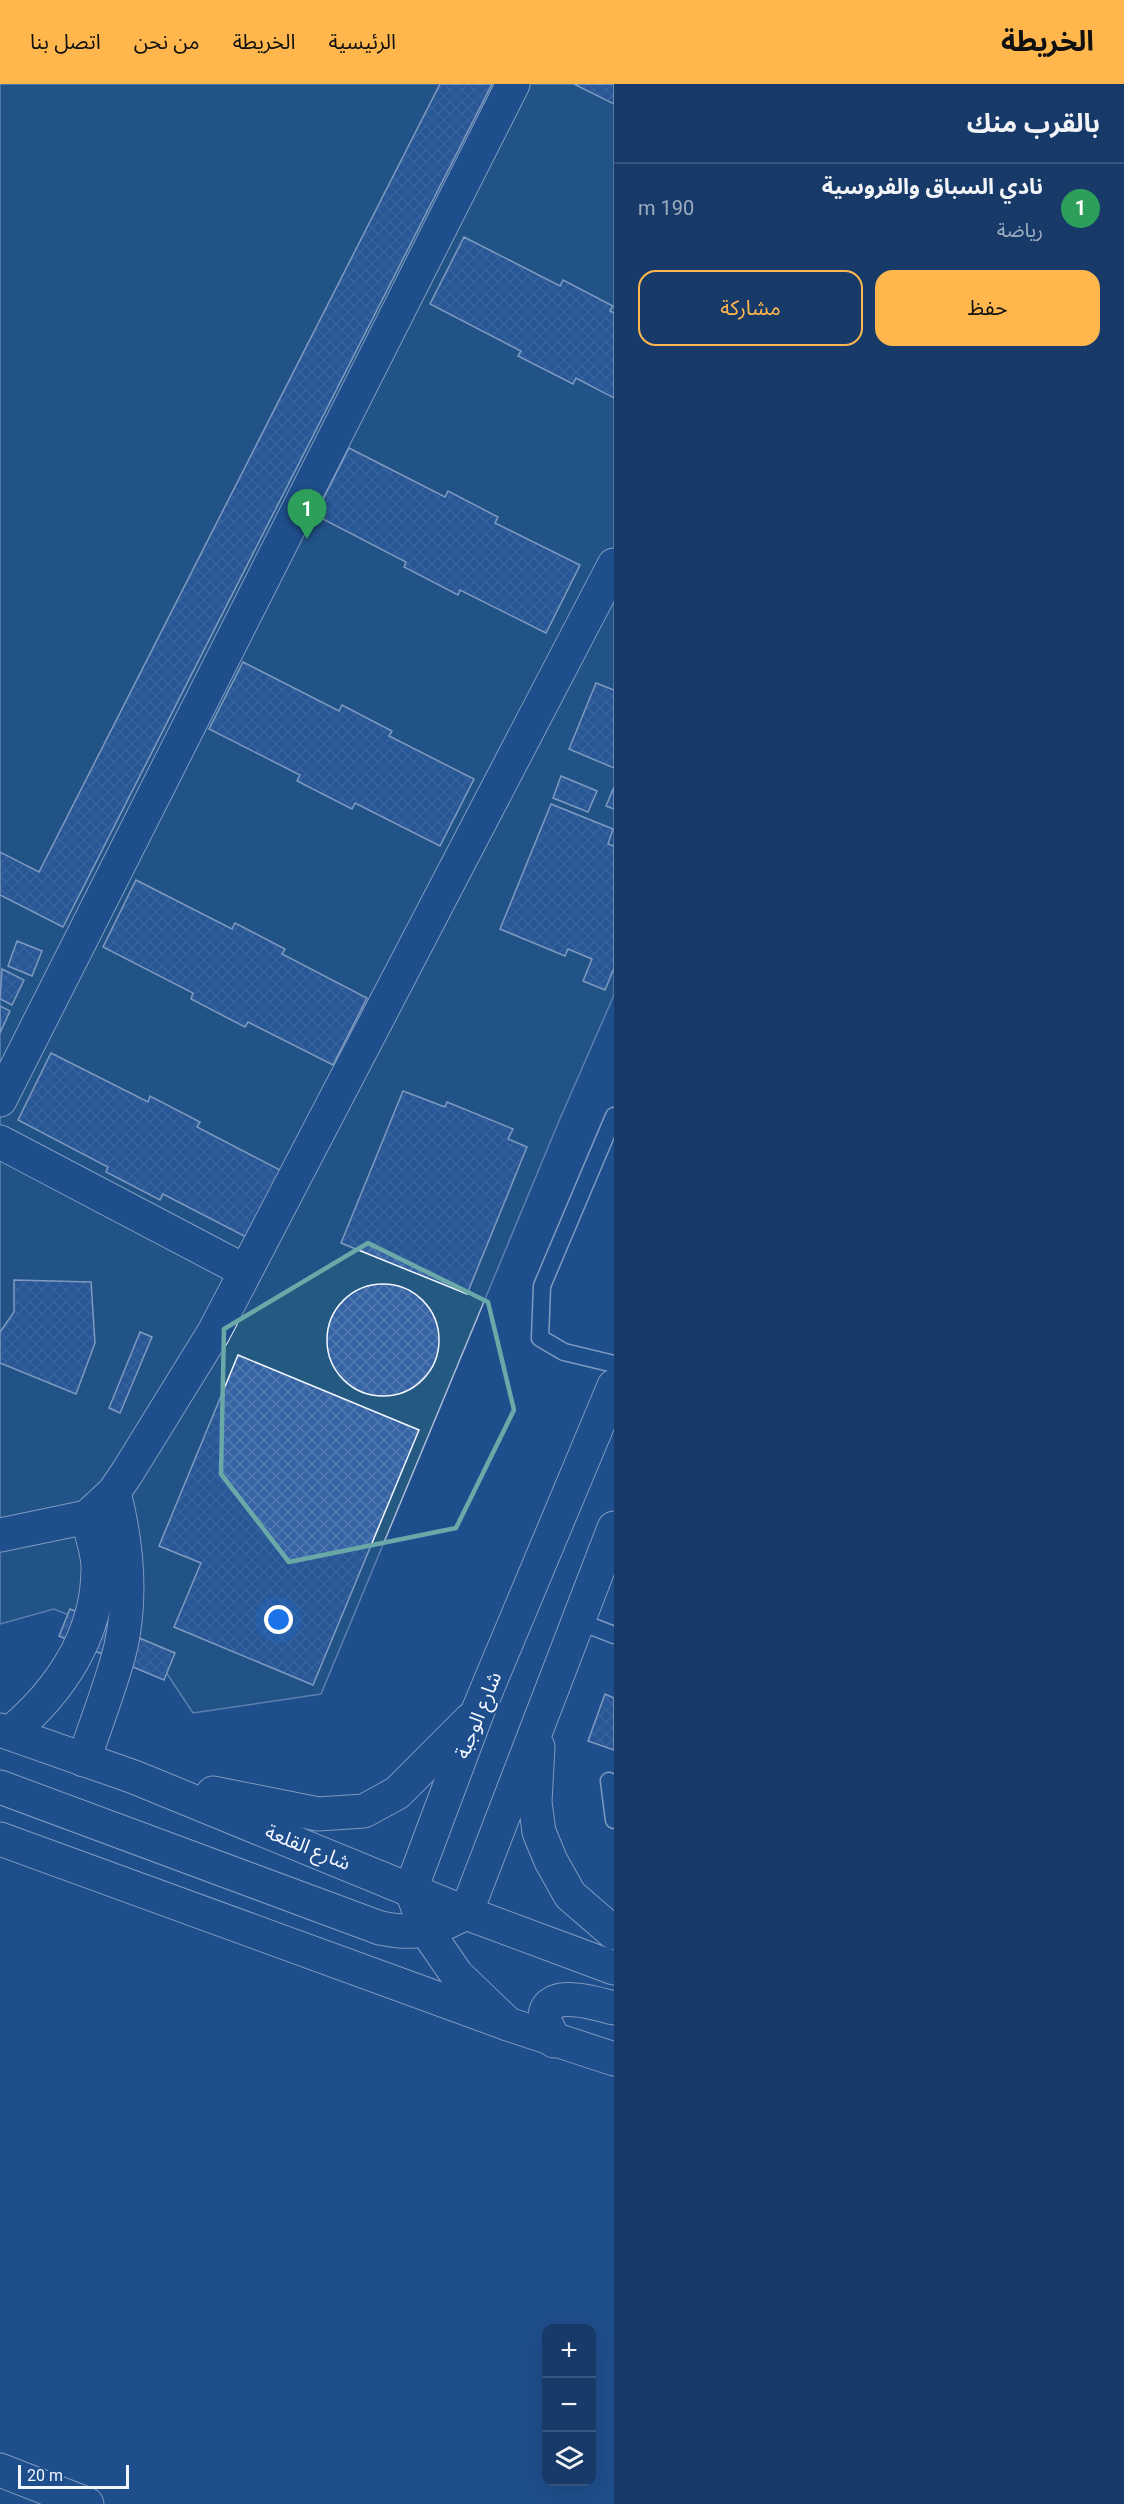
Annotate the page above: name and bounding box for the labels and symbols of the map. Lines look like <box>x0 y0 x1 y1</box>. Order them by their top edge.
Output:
pin: 1 <box>288 490 326 539</box>
your location <box>264 1605 293 1634</box>
street label: شارع الوجبة <box>450 1668 509 1763</box>
street label: شارع القلعة <box>261 1819 354 1878</box>
scale bar <box>18 2462 129 2490</box>

